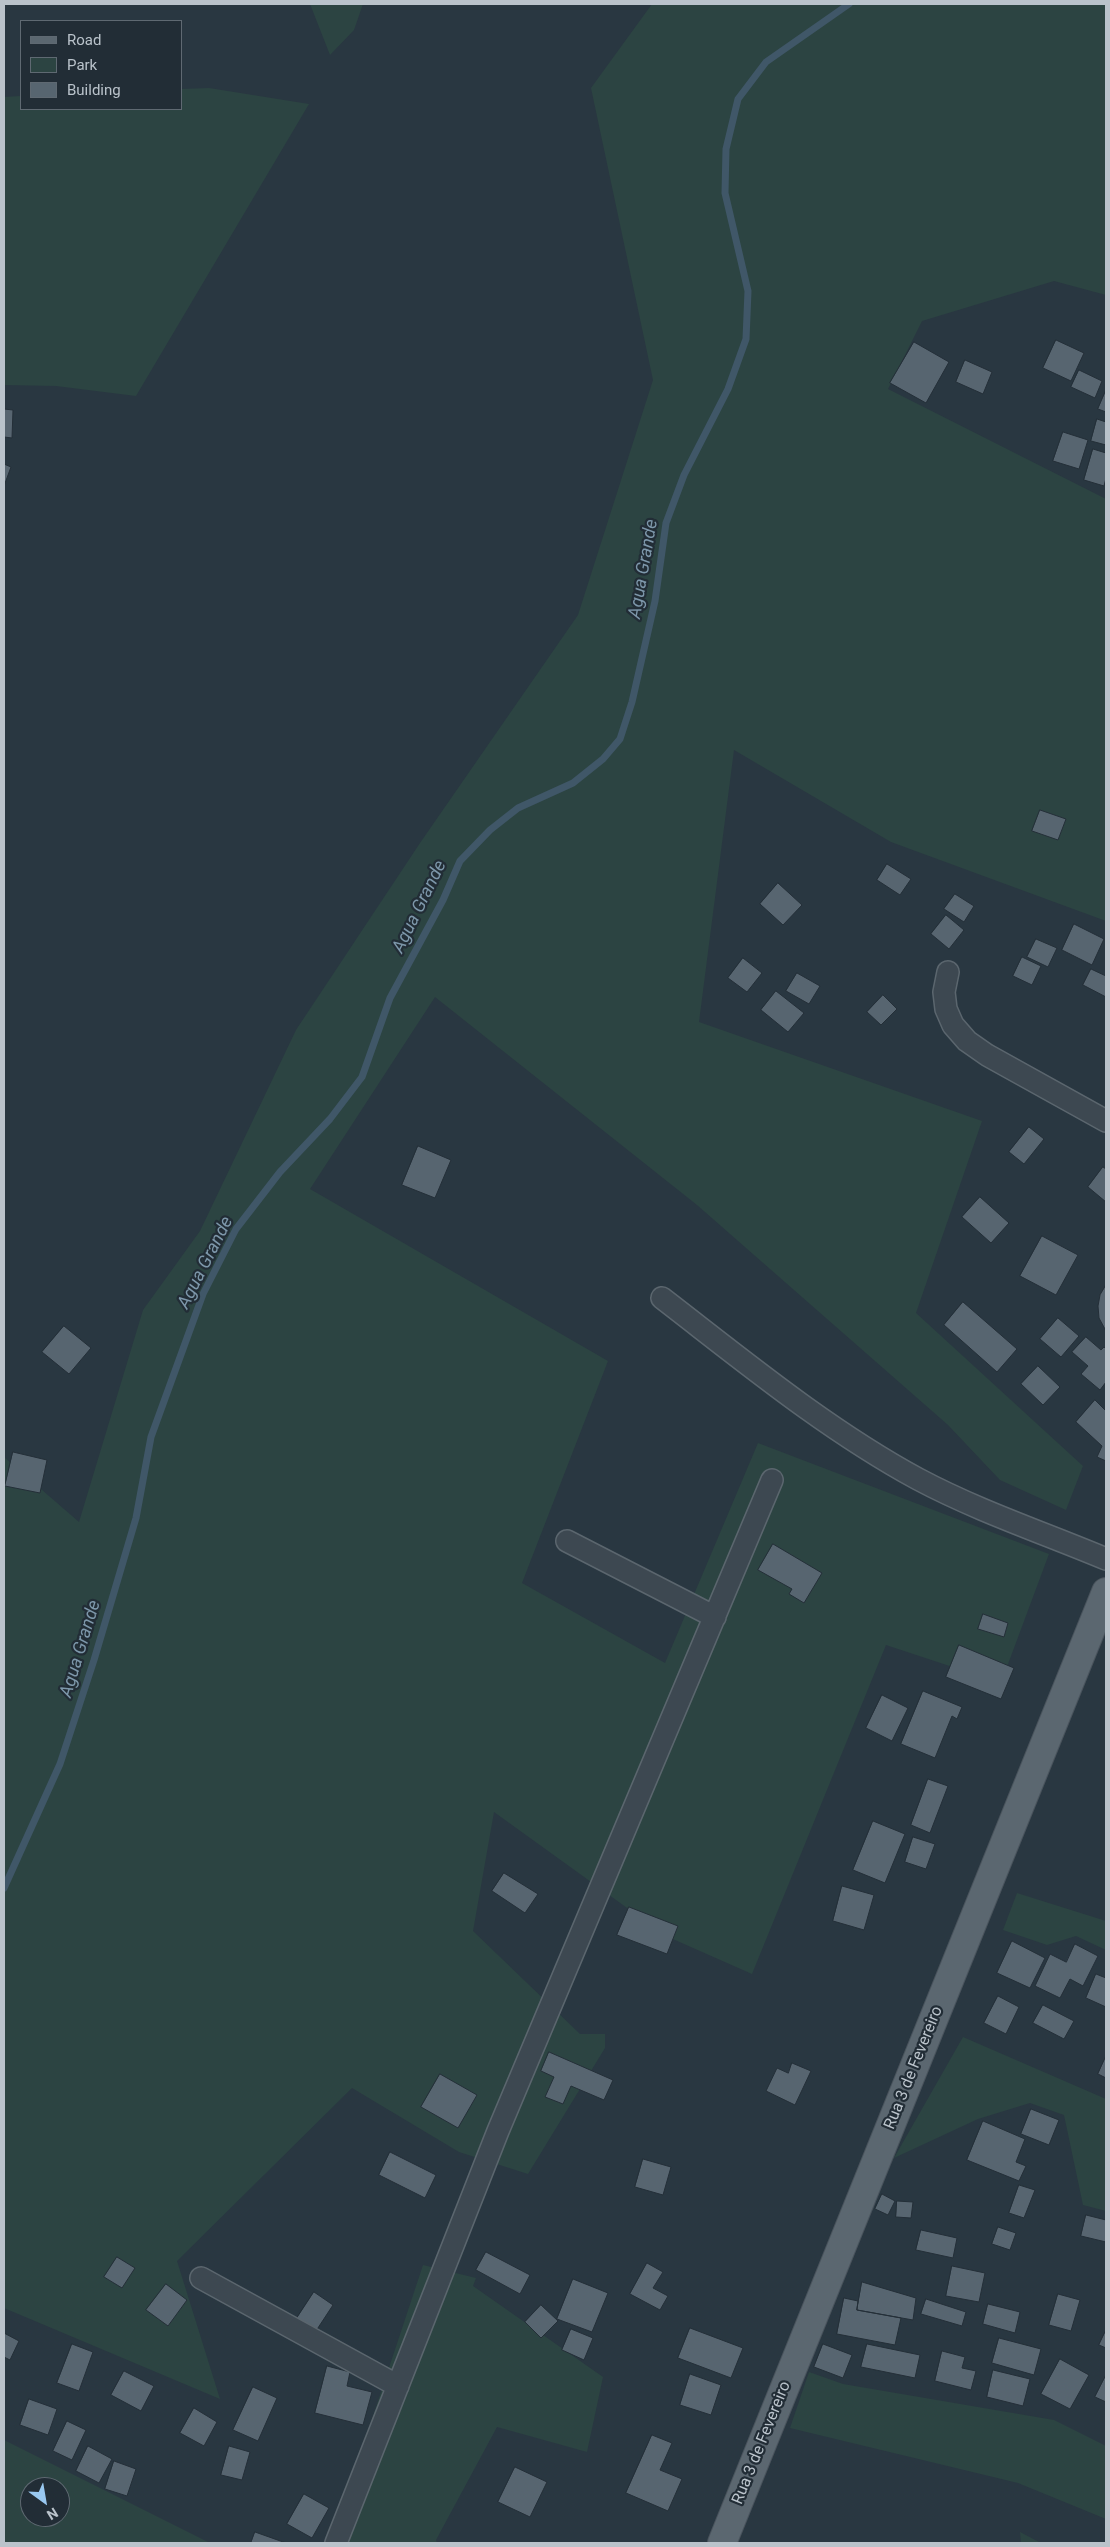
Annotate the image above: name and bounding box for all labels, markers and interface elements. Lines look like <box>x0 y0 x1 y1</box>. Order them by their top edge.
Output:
legend <box>20 20 182 110</box>
text: Road <box>67 31 101 49</box>
text: Park <box>67 56 97 74</box>
text: Building <box>67 81 121 99</box>
water label: Agua Grande <box>625 518 663 620</box>
water label: Agua Grande <box>388 857 452 957</box>
water label: Agua Grande <box>174 1213 238 1313</box>
water label: Agua Grande <box>56 1598 106 1700</box>
street label: Rua 3 de Fevereiro <box>881 2004 947 2132</box>
street label: Rua 3 de Fevereiro <box>729 2379 795 2507</box>
north arrow <box>20 2477 70 2527</box>
text: N <box>44 2504 61 2523</box>

